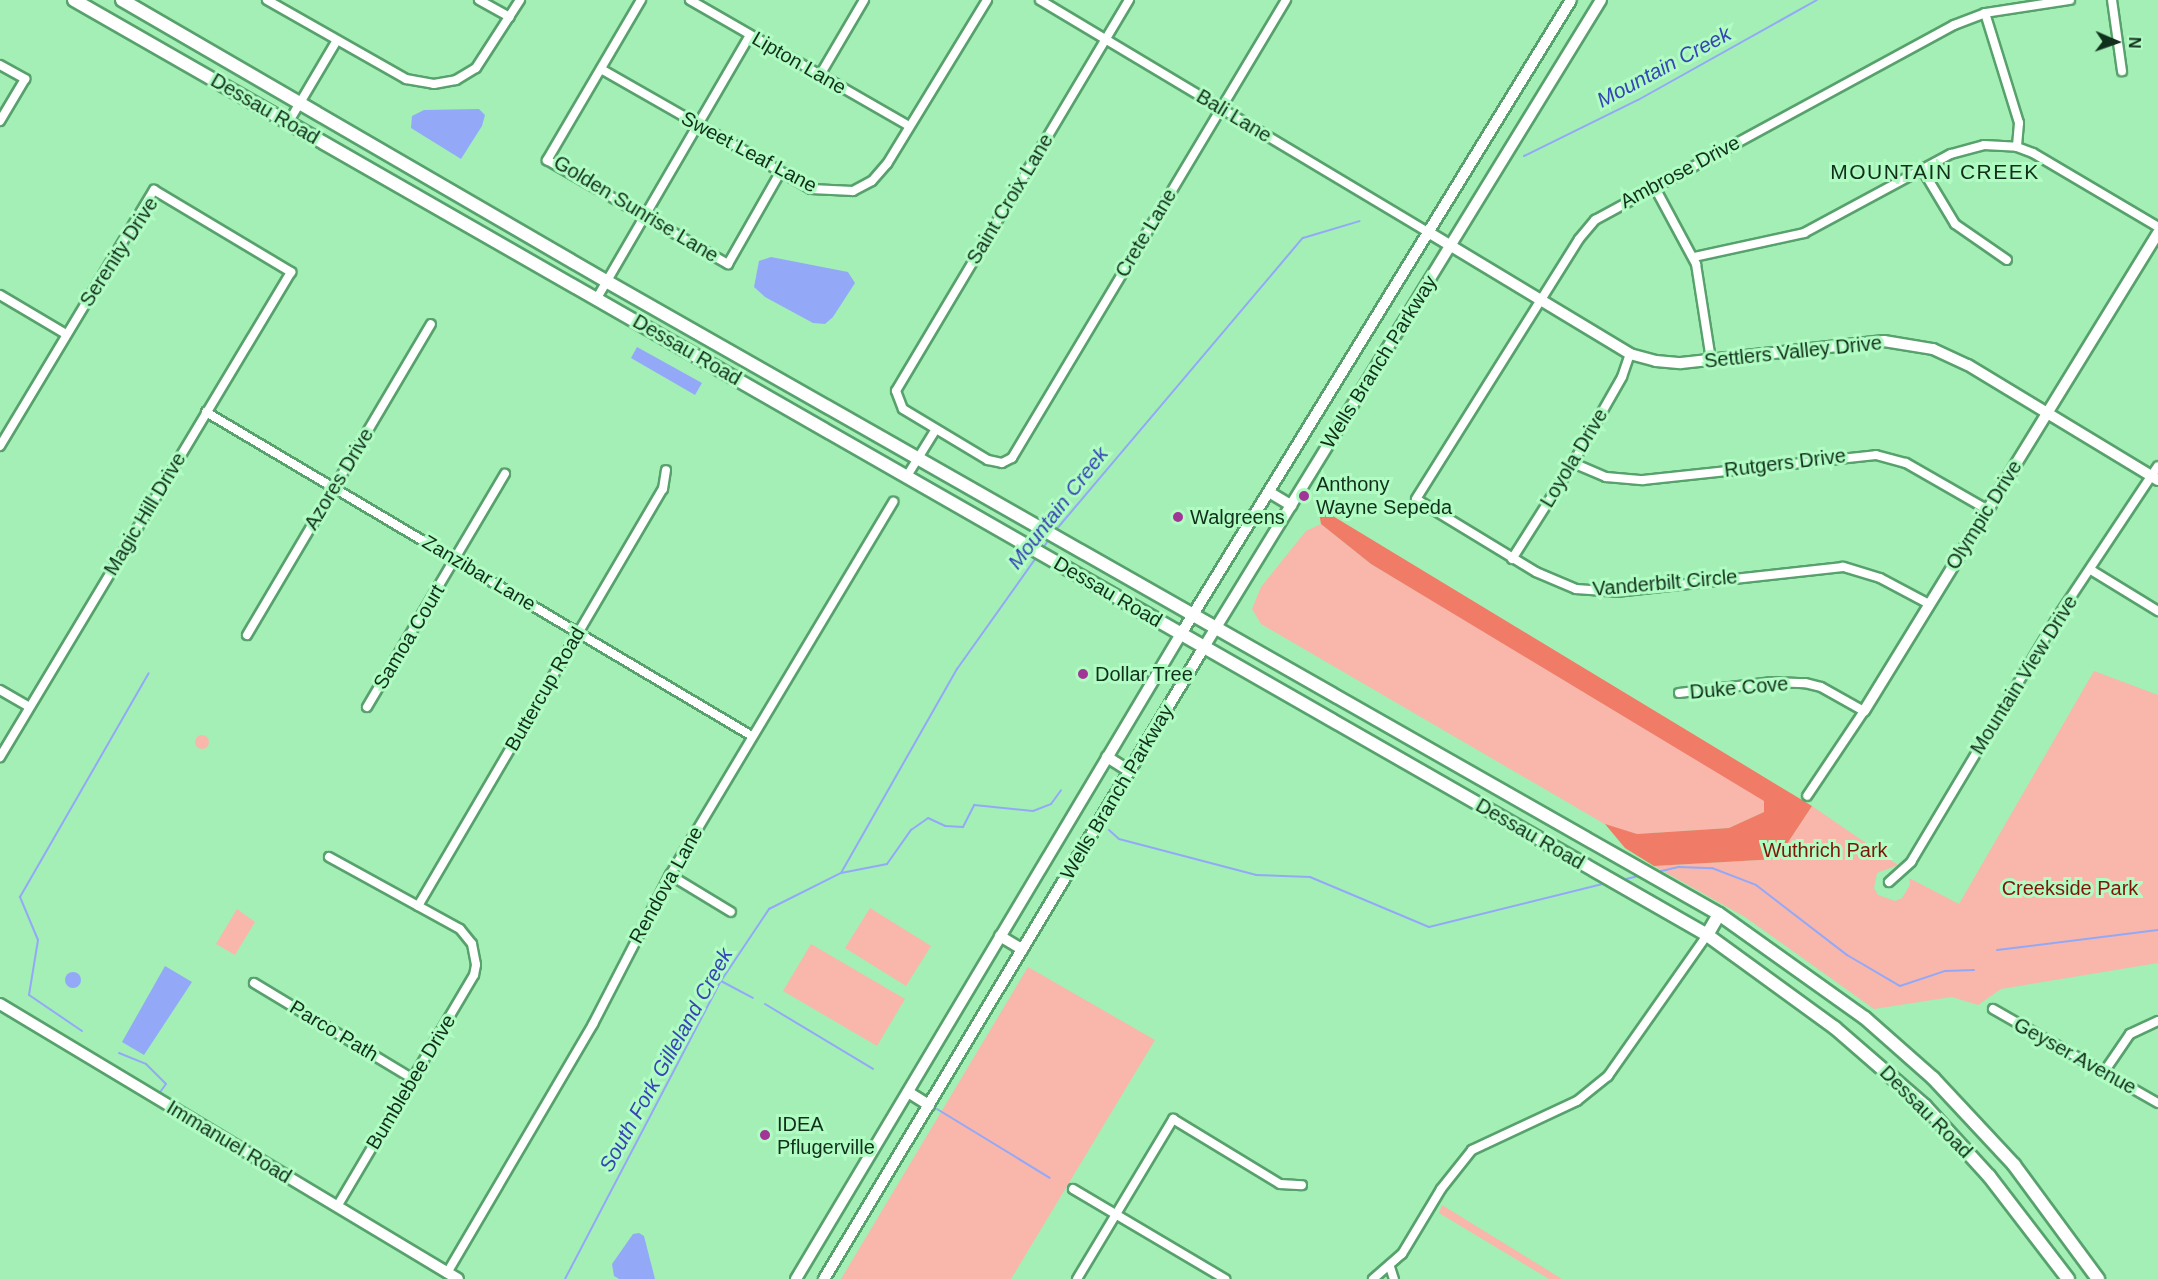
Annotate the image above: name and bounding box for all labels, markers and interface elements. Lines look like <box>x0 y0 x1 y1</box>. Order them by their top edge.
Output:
north arrow <box>2086 12 2146 72</box>
water label: Mountain Creek <box>1593 21 1735 113</box>
street label: Lipton Lane <box>748 26 850 100</box>
text: N <box>2126 37 2143 49</box>
street label: Dessau Road <box>207 68 323 150</box>
street label: Bali Lane <box>1192 84 1276 148</box>
street label: Sweet Leaf Lane <box>677 106 821 198</box>
street label: Saint Croix Lane <box>962 129 1058 269</box>
street label: Ambrose Drive <box>1616 130 1744 214</box>
street label: Golden Sunrise Lane <box>549 150 723 268</box>
district label: MOUNTAIN CREEK <box>1830 159 2040 185</box>
street label: Crete Lane <box>1110 184 1182 282</box>
street label: Serenity Drive <box>75 193 163 311</box>
street label: Wells Branch Parkway <box>1316 271 1442 453</box>
street label: Dessau Road <box>629 309 745 391</box>
street label: Settlers Valley Drive <box>1703 331 1883 373</box>
street label: Loyola Drive <box>1535 404 1613 512</box>
street label: Azores Drive <box>299 424 379 534</box>
water label: Mountain Creek <box>1002 442 1114 574</box>
street label: Rutgers Drive <box>1723 444 1847 482</box>
street label: Magic Hill Drive <box>99 448 191 580</box>
street label: Olympic Drive <box>1941 456 2027 574</box>
place label: Anthony Wayne Sepeda <box>1316 472 1452 519</box>
marker: Anthony Wayne Sepeda <box>1297 489 1311 503</box>
place label: Walgreens <box>1190 505 1285 529</box>
marker: Walgreens <box>1171 510 1185 524</box>
street label: Zanzibar Lane <box>418 530 540 616</box>
street label: Dessau Road <box>1050 551 1166 633</box>
street label: Vanderbilt Circle <box>1592 565 1738 601</box>
street label: Samoa Court <box>368 580 450 694</box>
street label: Mountain View Drive <box>1965 591 2083 759</box>
street label: Buttercup Road <box>500 623 590 755</box>
place label: Dollar Tree <box>1095 662 1193 686</box>
marker: Dollar Tree <box>1076 667 1090 681</box>
street label: Duke Cove <box>1689 672 1789 704</box>
street label: Wells Branch Parkway <box>1055 700 1179 884</box>
street label: Dessau Road <box>1472 793 1588 875</box>
street label: Rendova Lane <box>624 822 708 948</box>
park label: Wuthrich Park <box>1762 838 1888 862</box>
park label: Creekside Park <box>2002 876 2138 900</box>
water label: South Fork Gilleland Creek <box>594 944 738 1176</box>
street label: Parco Path <box>285 995 383 1067</box>
street label: Bumblebee Drive <box>361 1010 461 1154</box>
street label: Geyser Avenue <box>2009 1012 2141 1100</box>
street label: Dessau Road <box>1875 1061 1977 1163</box>
street label: Immanuel Road <box>162 1095 296 1189</box>
place label: IDEA Pflugerville <box>777 1112 875 1159</box>
marker: IDEA Pflugerville <box>758 1128 772 1142</box>

